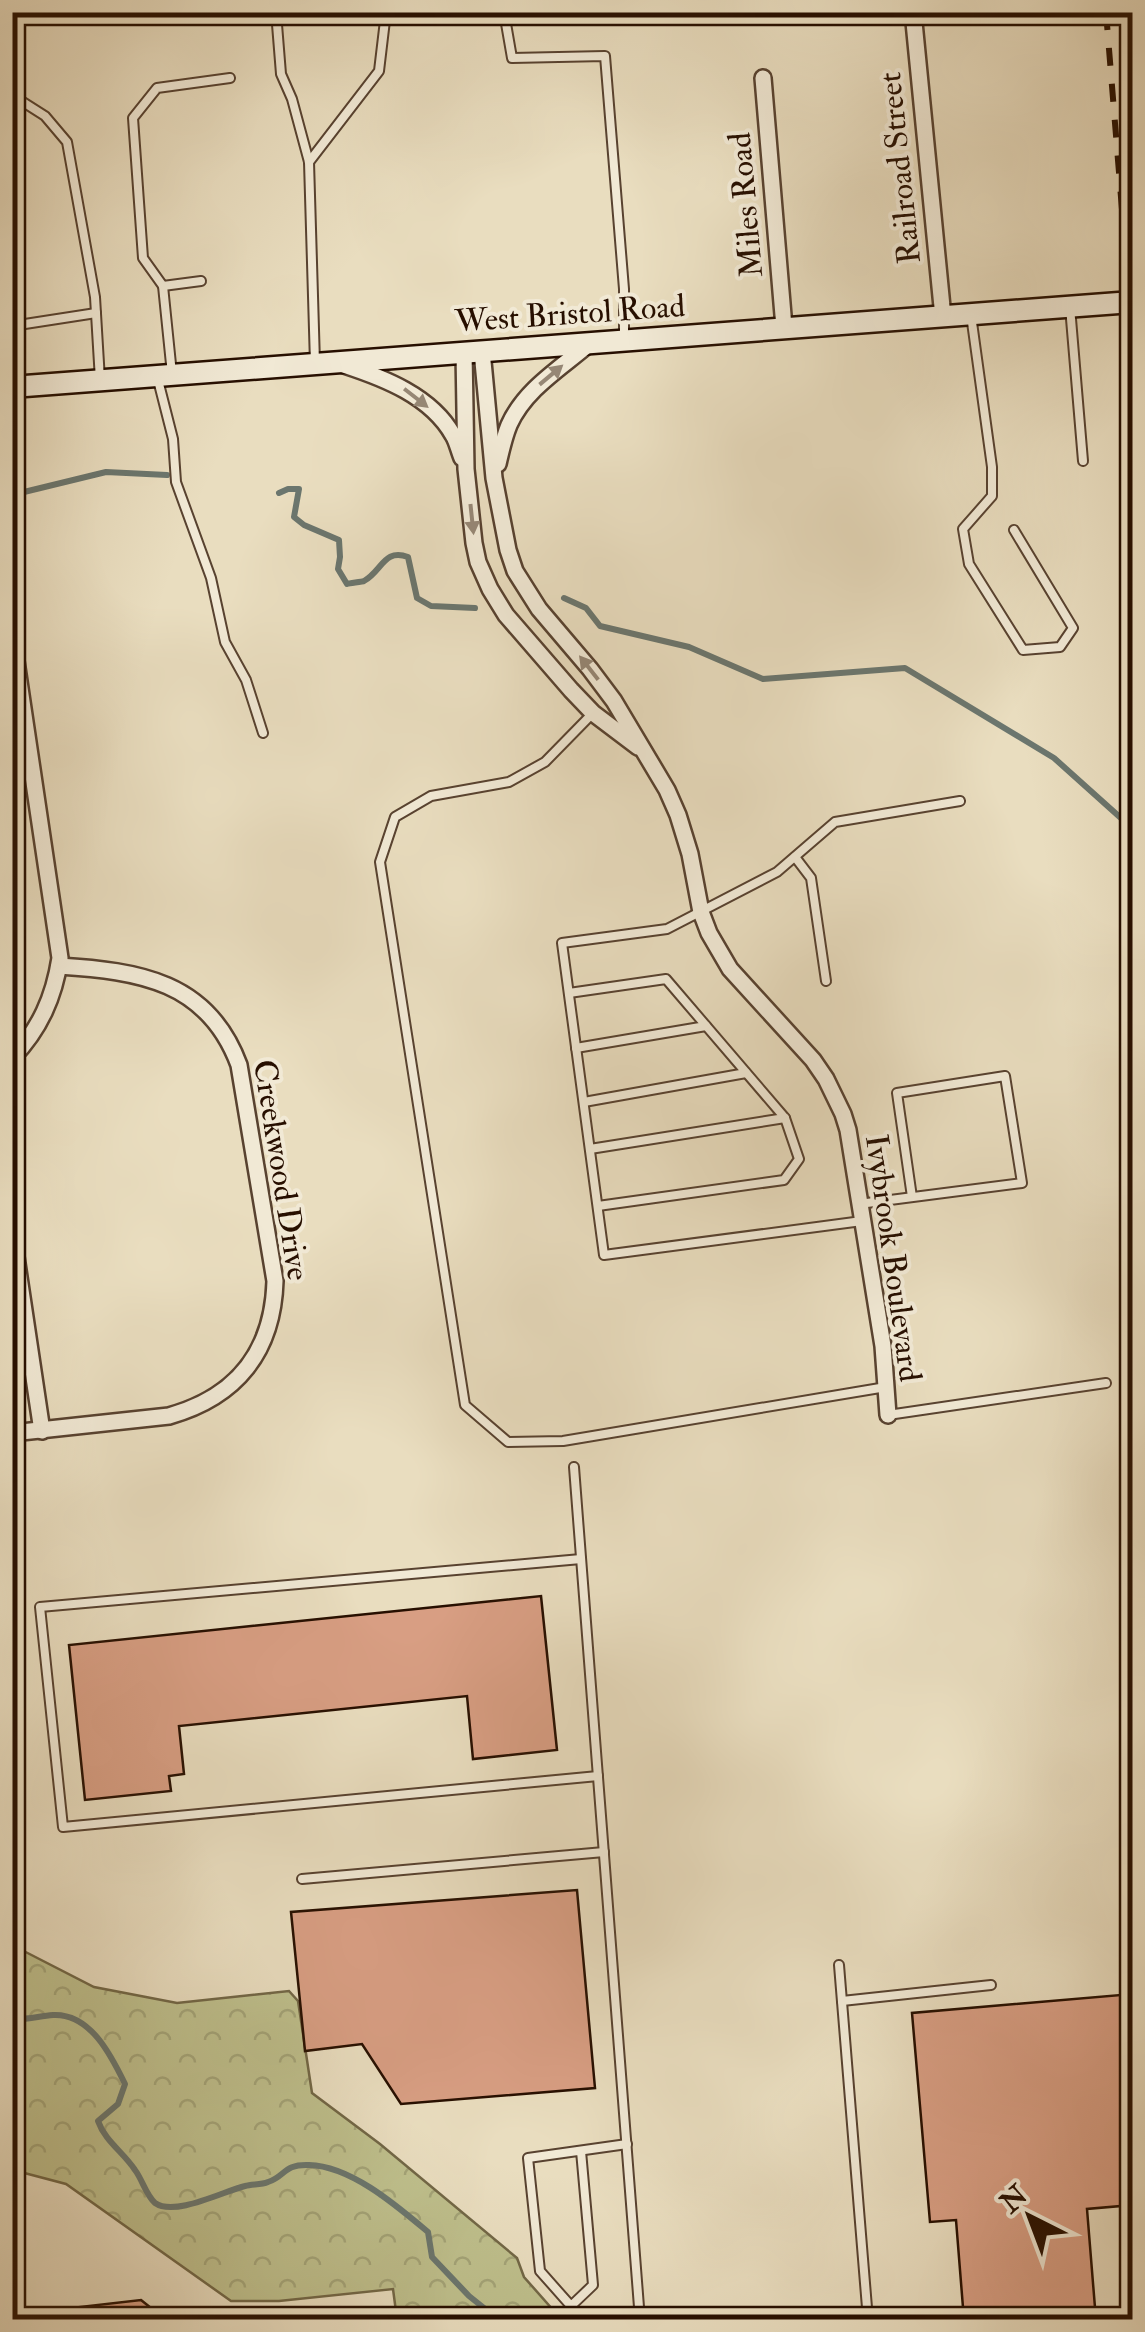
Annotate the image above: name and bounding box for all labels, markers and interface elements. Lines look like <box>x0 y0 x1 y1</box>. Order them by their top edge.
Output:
street label: Railroad Street <box>870 70 930 266</box>
street label: Miles Road <box>720 131 772 279</box>
street label: West Bristol Road <box>453 286 687 342</box>
one-way arrow <box>539 364 564 386</box>
one-way arrow <box>404 387 429 408</box>
one-way arrow <box>464 504 480 535</box>
one-way arrow <box>579 655 600 680</box>
street label: Creekwood Drive <box>244 1057 318 1283</box>
street label: Ivybrook Boulevard <box>856 1132 930 1384</box>
north arrow <box>980 2167 1080 2267</box>
text: N <box>993 2178 1036 2222</box>

